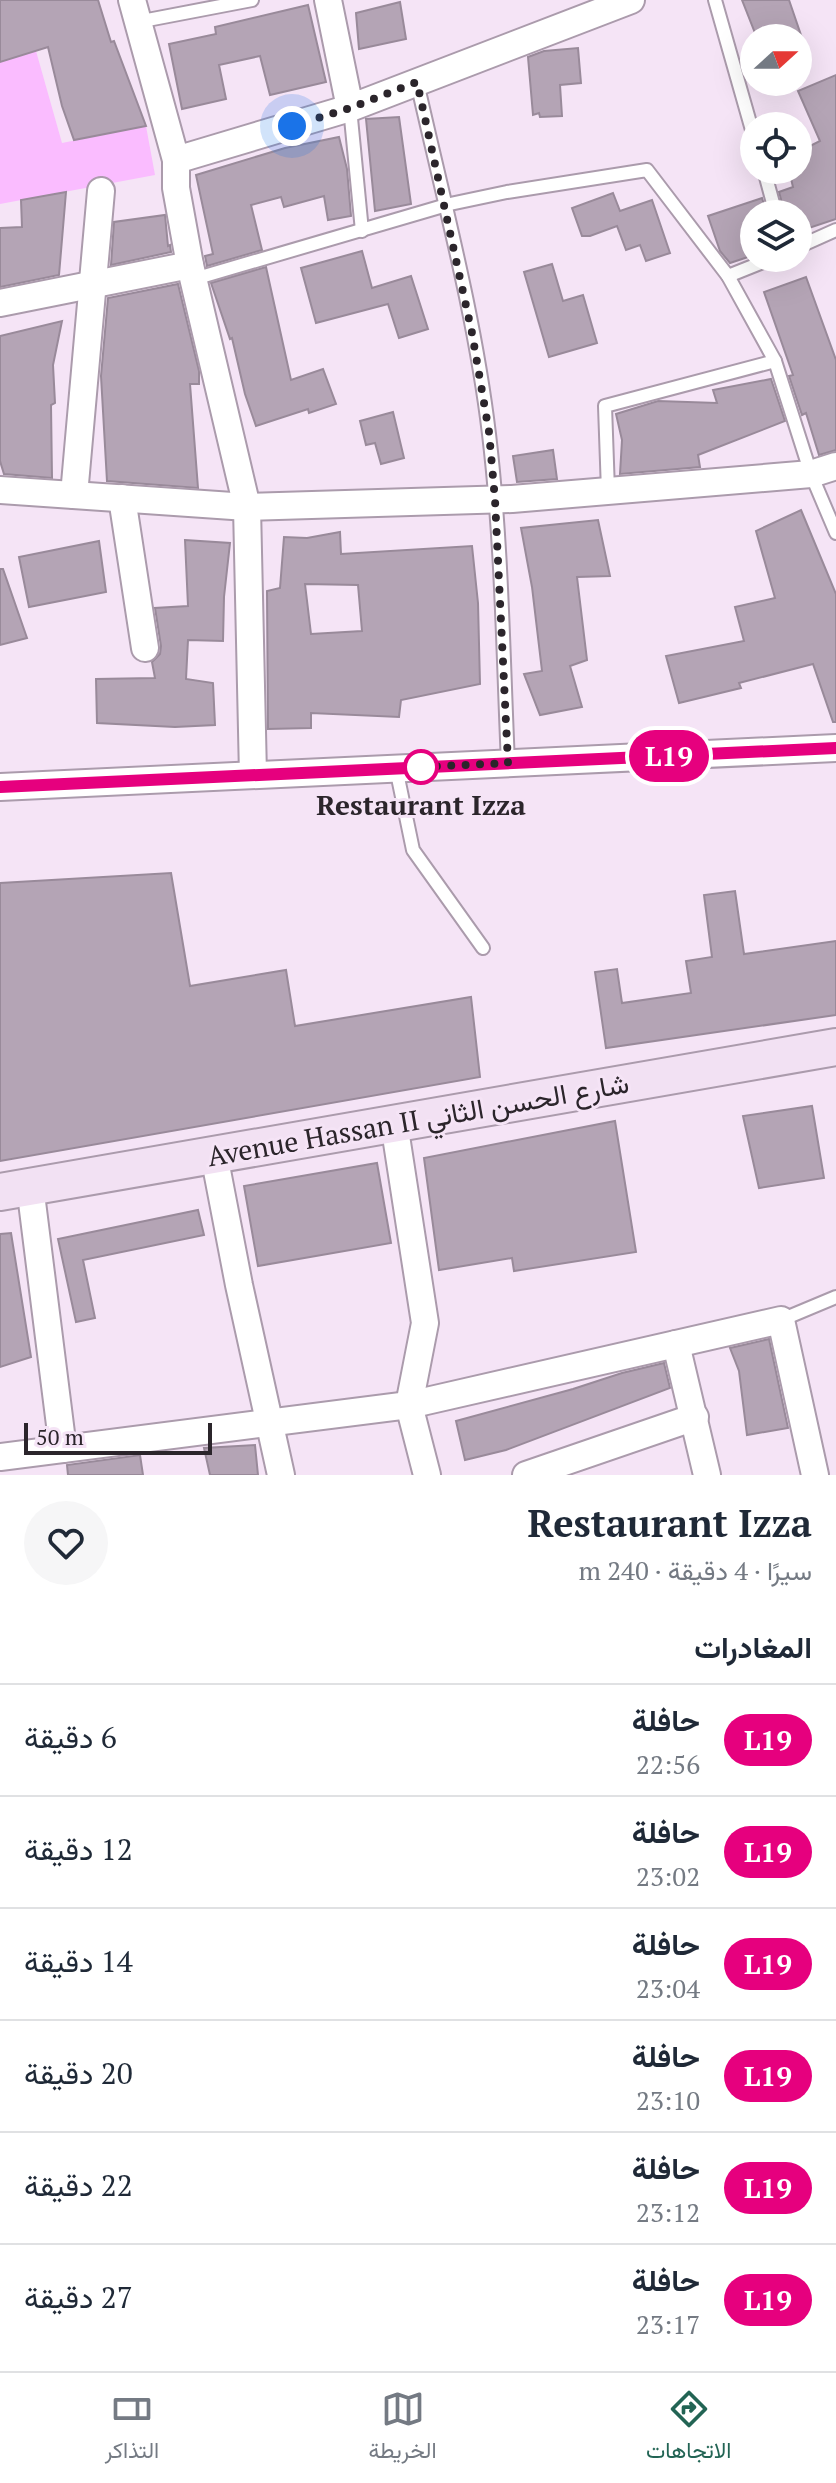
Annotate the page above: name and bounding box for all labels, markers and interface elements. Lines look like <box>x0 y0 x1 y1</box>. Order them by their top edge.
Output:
north arrow <box>740 24 812 96</box>
map controls <box>740 24 812 272</box>
your location <box>272 106 312 146</box>
button: locate <box>740 112 812 184</box>
button: layers <box>740 200 812 272</box>
line badge: L19 <box>623 730 715 782</box>
text: L19 <box>645 737 693 774</box>
marker: Restaurant Izza <box>404 750 438 784</box>
place label: Restaurant Izza <box>316 786 526 823</box>
street label: Avenue Hassan II شارع الحسن الثاني <box>204 1064 633 1179</box>
scale bar <box>24 1419 212 1455</box>
text: 50 m <box>36 1422 84 1451</box>
text: Restaurant Izza <box>528 1498 812 1548</box>
button: heart <box>24 1501 108 1585</box>
text: سيرًا · 4 دقيقة · 240 m <box>578 1553 812 1587</box>
text: المغادرات <box>694 1627 812 1667</box>
text: حافلة <box>632 1700 700 1740</box>
text: 6 دقيقة <box>24 1717 117 1757</box>
text: L19 <box>744 1721 792 1758</box>
text: 22:56 <box>636 1747 700 1781</box>
text: حافلة <box>632 1812 700 1852</box>
text: 12 دقيقة <box>24 1829 133 1869</box>
text: L19 <box>744 1833 792 1870</box>
text: 23:02 <box>636 1859 700 1893</box>
text: حافلة <box>632 1924 700 1964</box>
text: 14 دقيقة <box>24 1941 133 1981</box>
text: L19 <box>744 1945 792 1982</box>
text: 23:04 <box>636 1971 700 2005</box>
text: حافلة <box>632 2036 700 2076</box>
text: 20 دقيقة <box>24 2053 133 2093</box>
text: L19 <box>744 2057 792 2094</box>
text: 23:10 <box>636 2083 700 2117</box>
text: حافلة <box>632 2148 700 2188</box>
text: 22 دقيقة <box>24 2165 133 2205</box>
text: L19 <box>744 2169 792 2206</box>
text: 23:12 <box>636 2195 700 2229</box>
text: حافلة <box>632 2260 700 2300</box>
text: 27 دقيقة <box>24 2277 133 2317</box>
text: L19 <box>744 2281 792 2318</box>
text: 23:17 <box>636 2307 700 2341</box>
tab: التذاكر <box>105 2387 159 2470</box>
tab: الخريطة <box>368 2387 437 2470</box>
tab: الاتجاهات <box>646 2387 731 2470</box>

